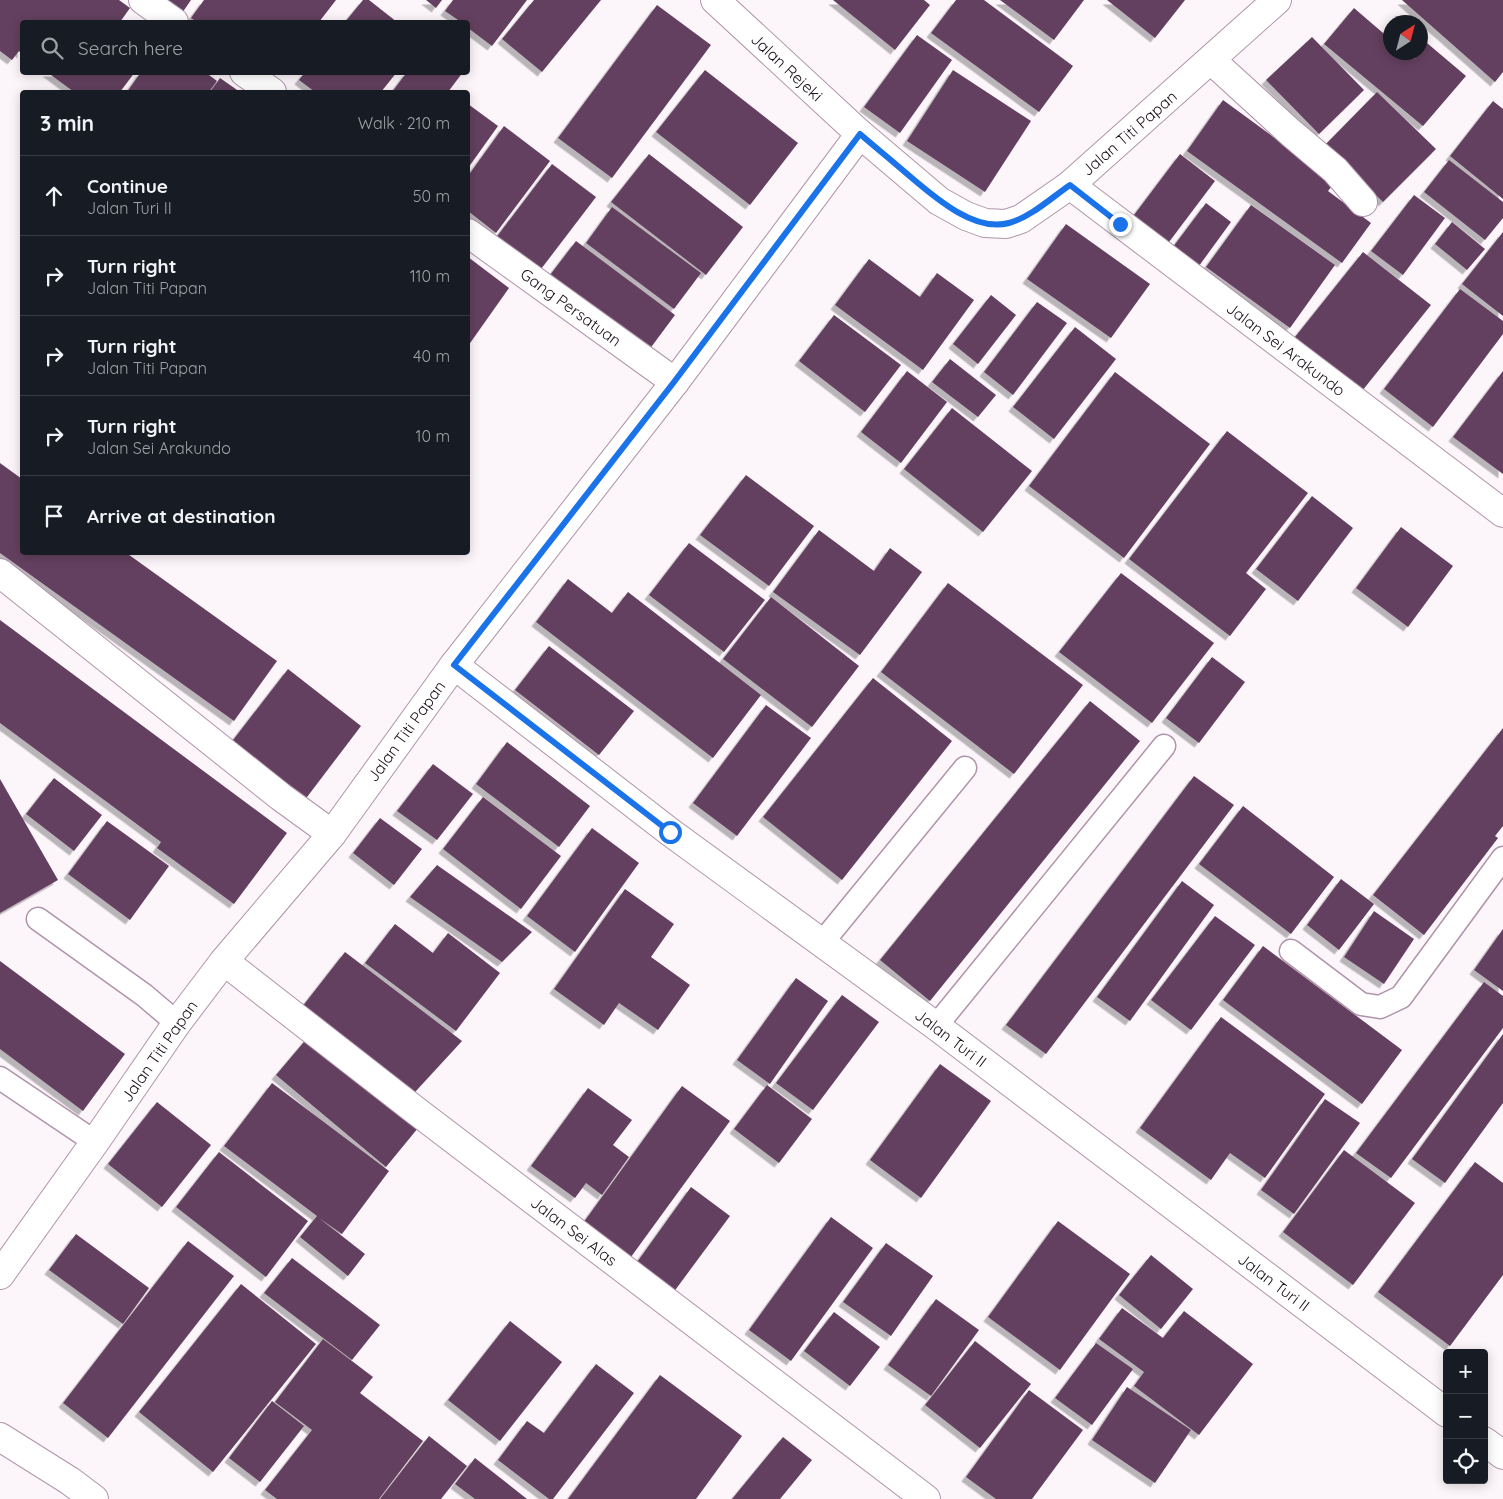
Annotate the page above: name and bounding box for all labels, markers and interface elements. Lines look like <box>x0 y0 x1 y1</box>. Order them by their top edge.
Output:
north arrow <box>1383 15 1428 60</box>
search box <box>20 20 470 75</box>
street label: Jalan Rejeki <box>747 29 827 105</box>
icon: search <box>38 34 66 62</box>
text: Search here <box>78 36 183 60</box>
street label: Jalan Titi Papan <box>1077 86 1181 180</box>
text: 3 min <box>40 110 94 136</box>
text: Walk · 210 m <box>358 113 450 133</box>
text: Continue <box>87 174 168 198</box>
icon: ahead <box>40 182 68 210</box>
text: 50 m <box>413 186 450 206</box>
text: Jalan Turi II <box>87 198 172 218</box>
route end <box>1109 213 1132 236</box>
text: Turn right <box>87 254 176 278</box>
icon: right <box>40 262 68 290</box>
street label: Gang Persatuan <box>517 264 625 350</box>
text: 110 m <box>410 266 450 286</box>
text: Jalan Titi Papan <box>87 278 207 298</box>
street label: Jalan Sei Arakundo <box>1223 298 1349 400</box>
text: Turn right <box>87 334 176 358</box>
icon: right <box>40 342 68 370</box>
text: 40 m <box>413 346 450 366</box>
text: Jalan Titi Papan <box>87 358 207 378</box>
text: Turn right <box>87 414 176 438</box>
icon: right <box>40 422 68 450</box>
text: 10 m <box>416 426 450 446</box>
text: Jalan Sei Arakundo <box>87 438 231 458</box>
icon: arrive <box>40 502 68 530</box>
text: Arrive at destination <box>87 504 276 528</box>
street label: Jalan Titi Papan <box>363 677 449 785</box>
route start <box>659 821 682 844</box>
street label: Jalan Titi Papan <box>116 996 202 1106</box>
street label: Jalan Turi II <box>911 1005 991 1071</box>
street label: Jalan Sei Alas <box>527 1192 621 1270</box>
street label: Jalan Turi II <box>1234 1249 1314 1315</box>
map controls <box>1443 1349 1488 1484</box>
button: + <box>1443 1349 1488 1394</box>
button: − <box>1443 1394 1488 1439</box>
button: locate <box>1443 1439 1488 1484</box>

